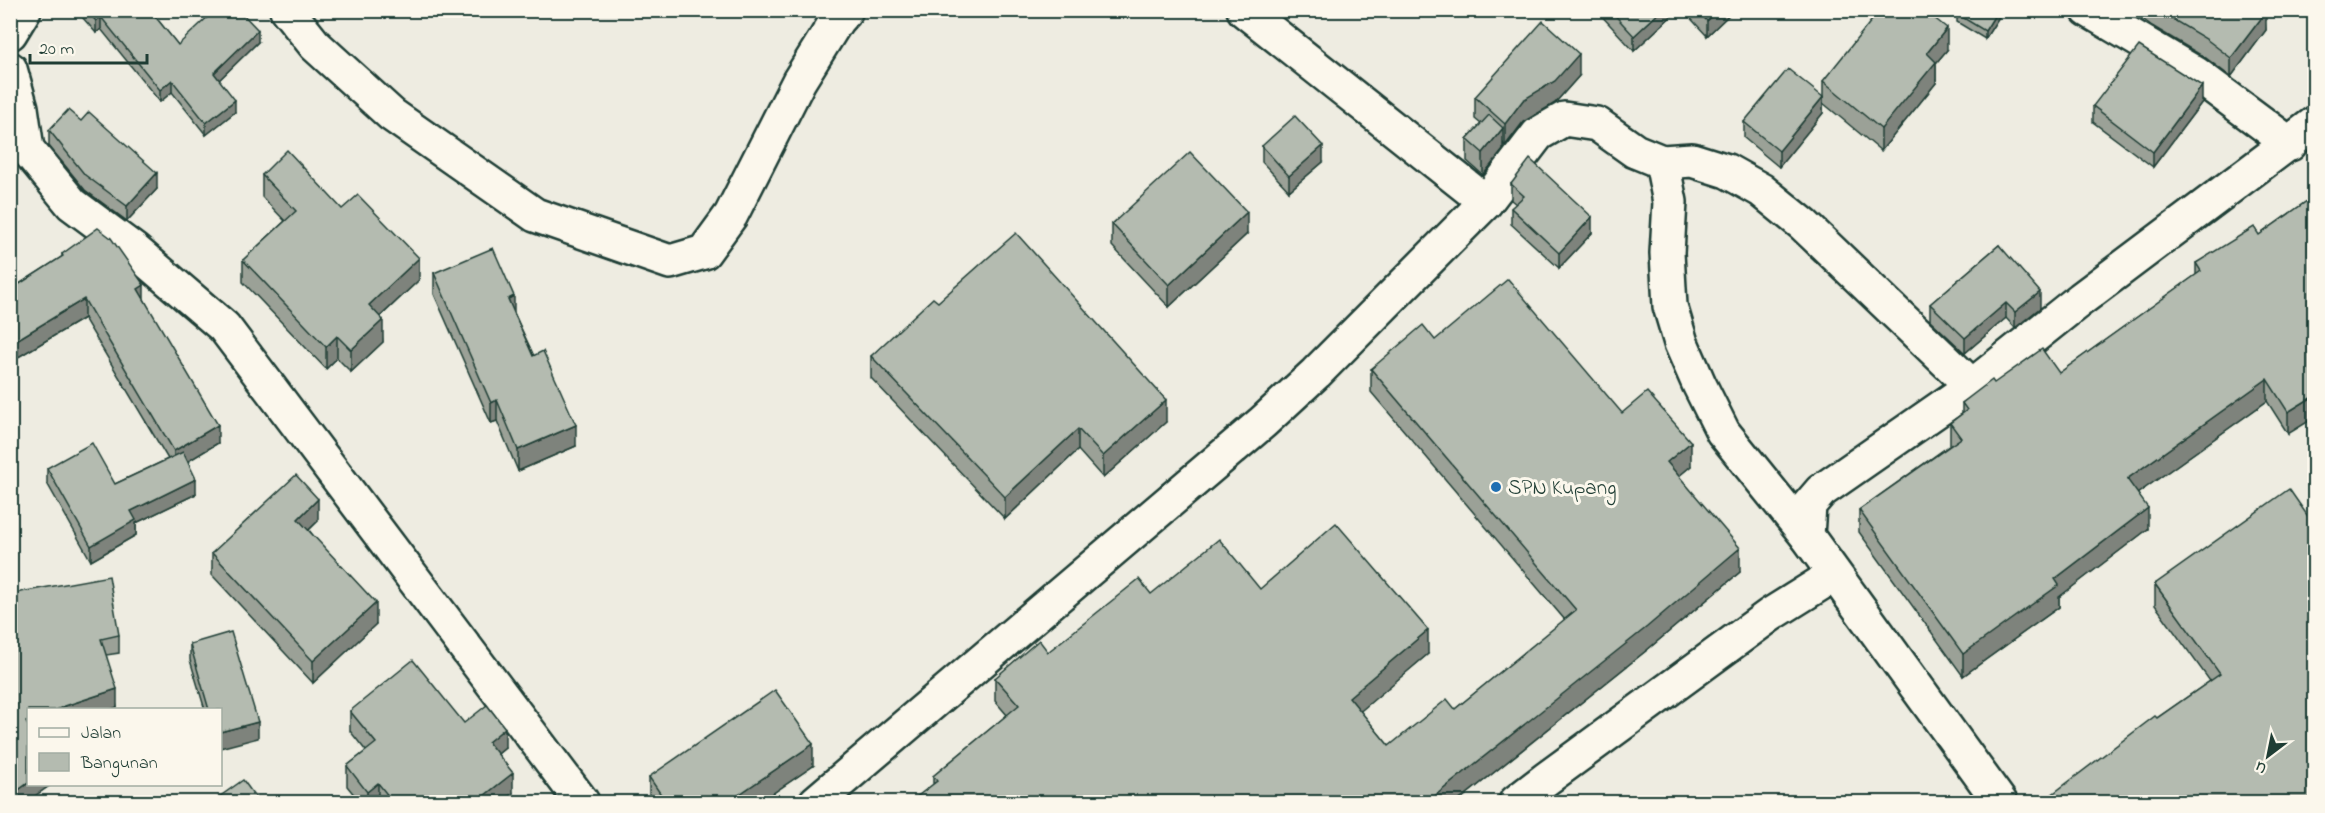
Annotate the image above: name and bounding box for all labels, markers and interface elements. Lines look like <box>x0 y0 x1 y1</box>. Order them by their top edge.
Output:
scale bar <box>30 27 147 65</box>
text: 20 m <box>39 37 74 63</box>
place label: SPN Kupang <box>1508 474 1617 506</box>
marker: SPN Kupang <box>1489 480 1503 494</box>
legend <box>27 708 222 786</box>
text: Jalan <box>81 721 121 747</box>
north arrow <box>2238 726 2298 786</box>
text: Bangunan <box>80 751 158 778</box>
text: U <box>2250 754 2272 780</box>

